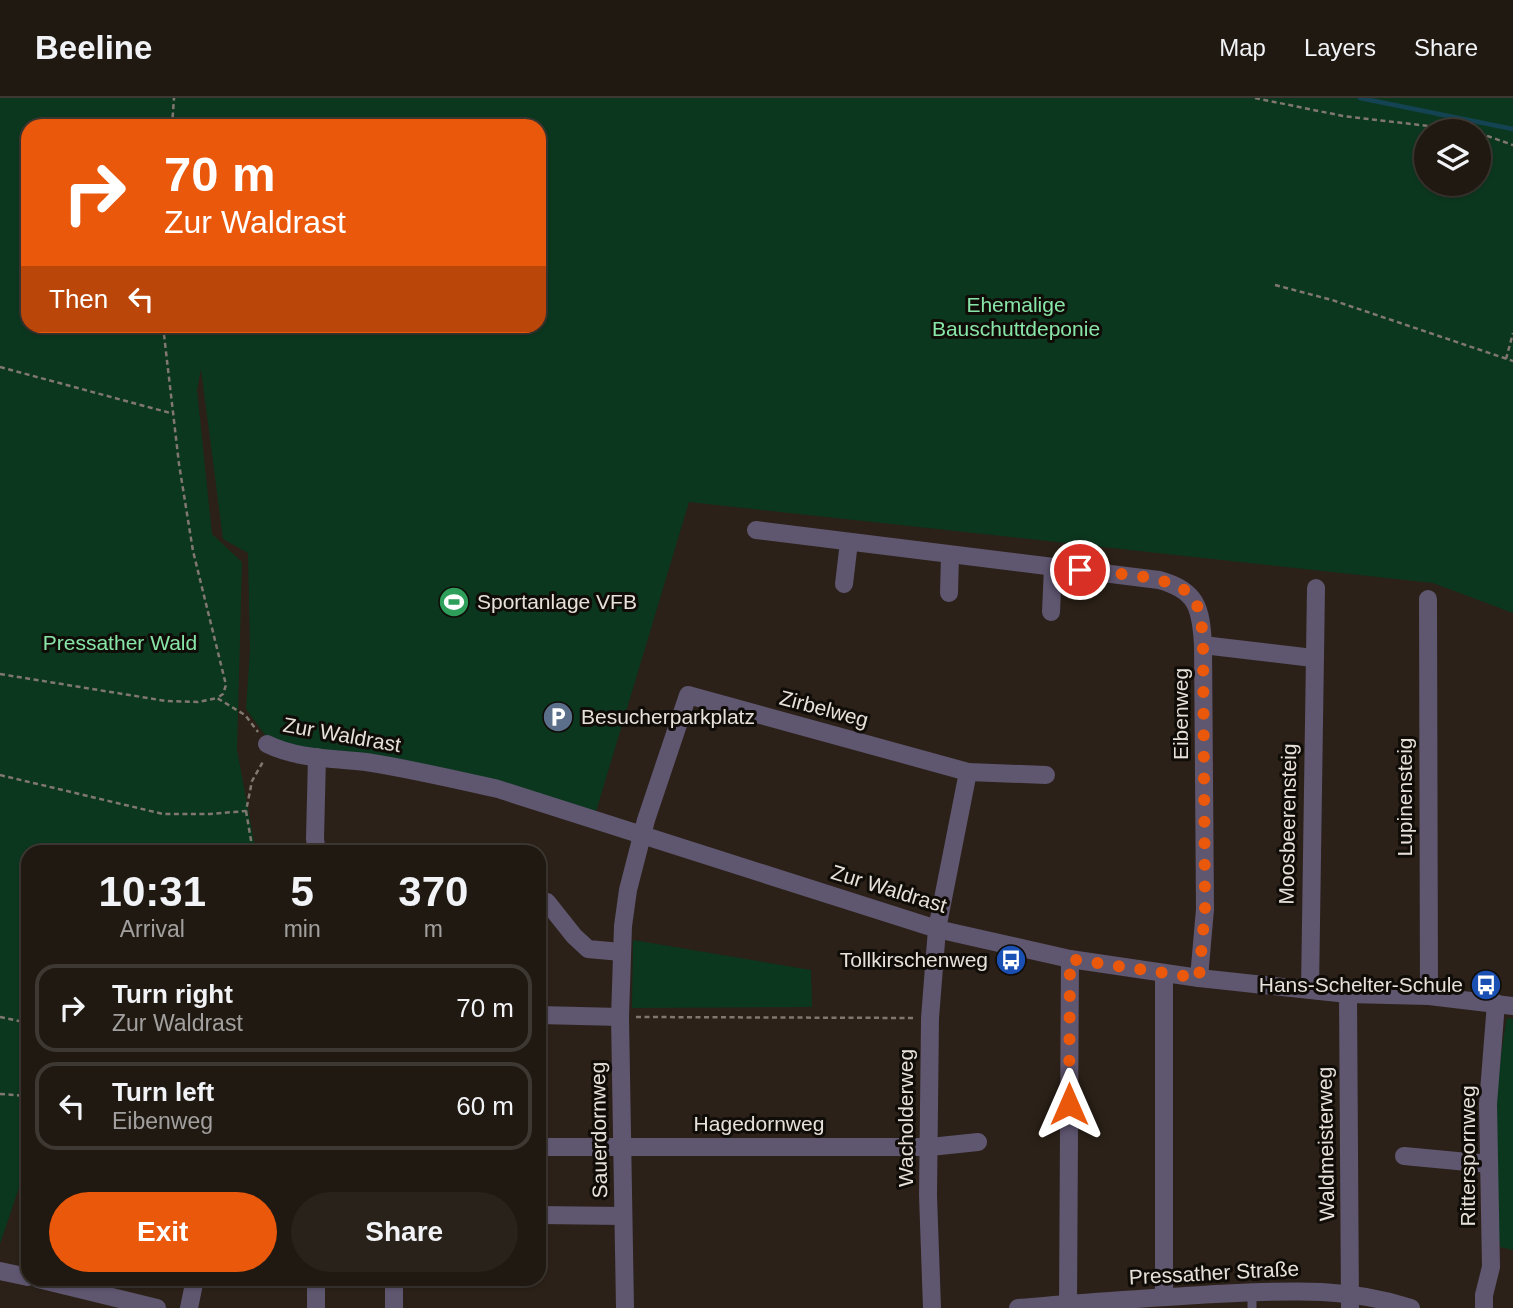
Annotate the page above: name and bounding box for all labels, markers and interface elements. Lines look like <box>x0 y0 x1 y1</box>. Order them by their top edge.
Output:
text: Beeline <box>35 29 152 66</box>
text: Map <box>1219 34 1266 61</box>
text: Layers <box>1304 34 1376 61</box>
text: Share <box>1414 34 1478 61</box>
map controls <box>1414 119 1491 196</box>
button: layers <box>1414 119 1491 196</box>
icon: right <box>49 147 140 238</box>
text: 70 m <box>164 147 276 201</box>
text: Zur Waldrast <box>164 204 346 240</box>
icon: left <box>122 280 160 318</box>
text: Then <box>49 284 108 314</box>
park label: Ehemalige Bauschuttdeponie <box>932 293 1100 340</box>
pin <box>1050 540 1110 600</box>
icon: arrive <box>1061 551 1099 589</box>
sports icon: Sportanlage VFB <box>437 585 471 619</box>
place label: Sportanlage VFB <box>477 590 637 613</box>
park label: Pressather Wald <box>43 631 197 654</box>
street label: Eibenweg <box>1169 668 1192 760</box>
street label: Zirbelweg <box>777 686 871 731</box>
parking icon: Besucherparkplatz <box>541 700 575 734</box>
place label: Besucherparkplatz <box>581 705 755 728</box>
street label: Zur Waldrast <box>281 713 403 756</box>
street label: Lupinensteig <box>1393 737 1416 857</box>
street label: Moosbeerensteig <box>1275 743 1300 905</box>
street label: Zur Waldrast <box>829 860 950 917</box>
text: 10:31 <box>99 868 206 915</box>
text: 5 <box>290 868 314 915</box>
text: 370 <box>398 868 468 915</box>
text: Arrival <box>120 916 185 942</box>
text: min <box>284 916 321 942</box>
text: m <box>424 916 443 942</box>
bus stop icon: Tollkirschenweg <box>994 943 1028 977</box>
place label: Tollkirschenweg <box>840 948 988 971</box>
bus stop icon: Hans-Schelter-Schule <box>1469 968 1503 1002</box>
place label: Hans-Schelter-Schule <box>1259 973 1463 996</box>
text: Turn right <box>112 979 233 1009</box>
icon: right <box>53 989 91 1027</box>
text: 70 m <box>456 993 514 1023</box>
text: Zur Waldrast <box>112 1010 243 1036</box>
street label: Wacholderweg <box>894 1049 917 1187</box>
street label: Sauerdornweg <box>586 1062 611 1198</box>
position arrow <box>1032 1067 1106 1141</box>
street label: Waldmeisterweg <box>1313 1067 1338 1221</box>
text: Turn left <box>112 1077 214 1107</box>
street label: Ritterspornweg <box>1456 1085 1479 1227</box>
icon: left <box>53 1087 91 1125</box>
text: 60 m <box>456 1091 514 1121</box>
text: Eibenweg <box>112 1108 213 1134</box>
street label: Hagedornweg <box>694 1112 824 1135</box>
button: Exit <box>49 1192 277 1272</box>
button: Share <box>291 1192 518 1272</box>
street label: Pressather Straße <box>1128 1257 1300 1288</box>

